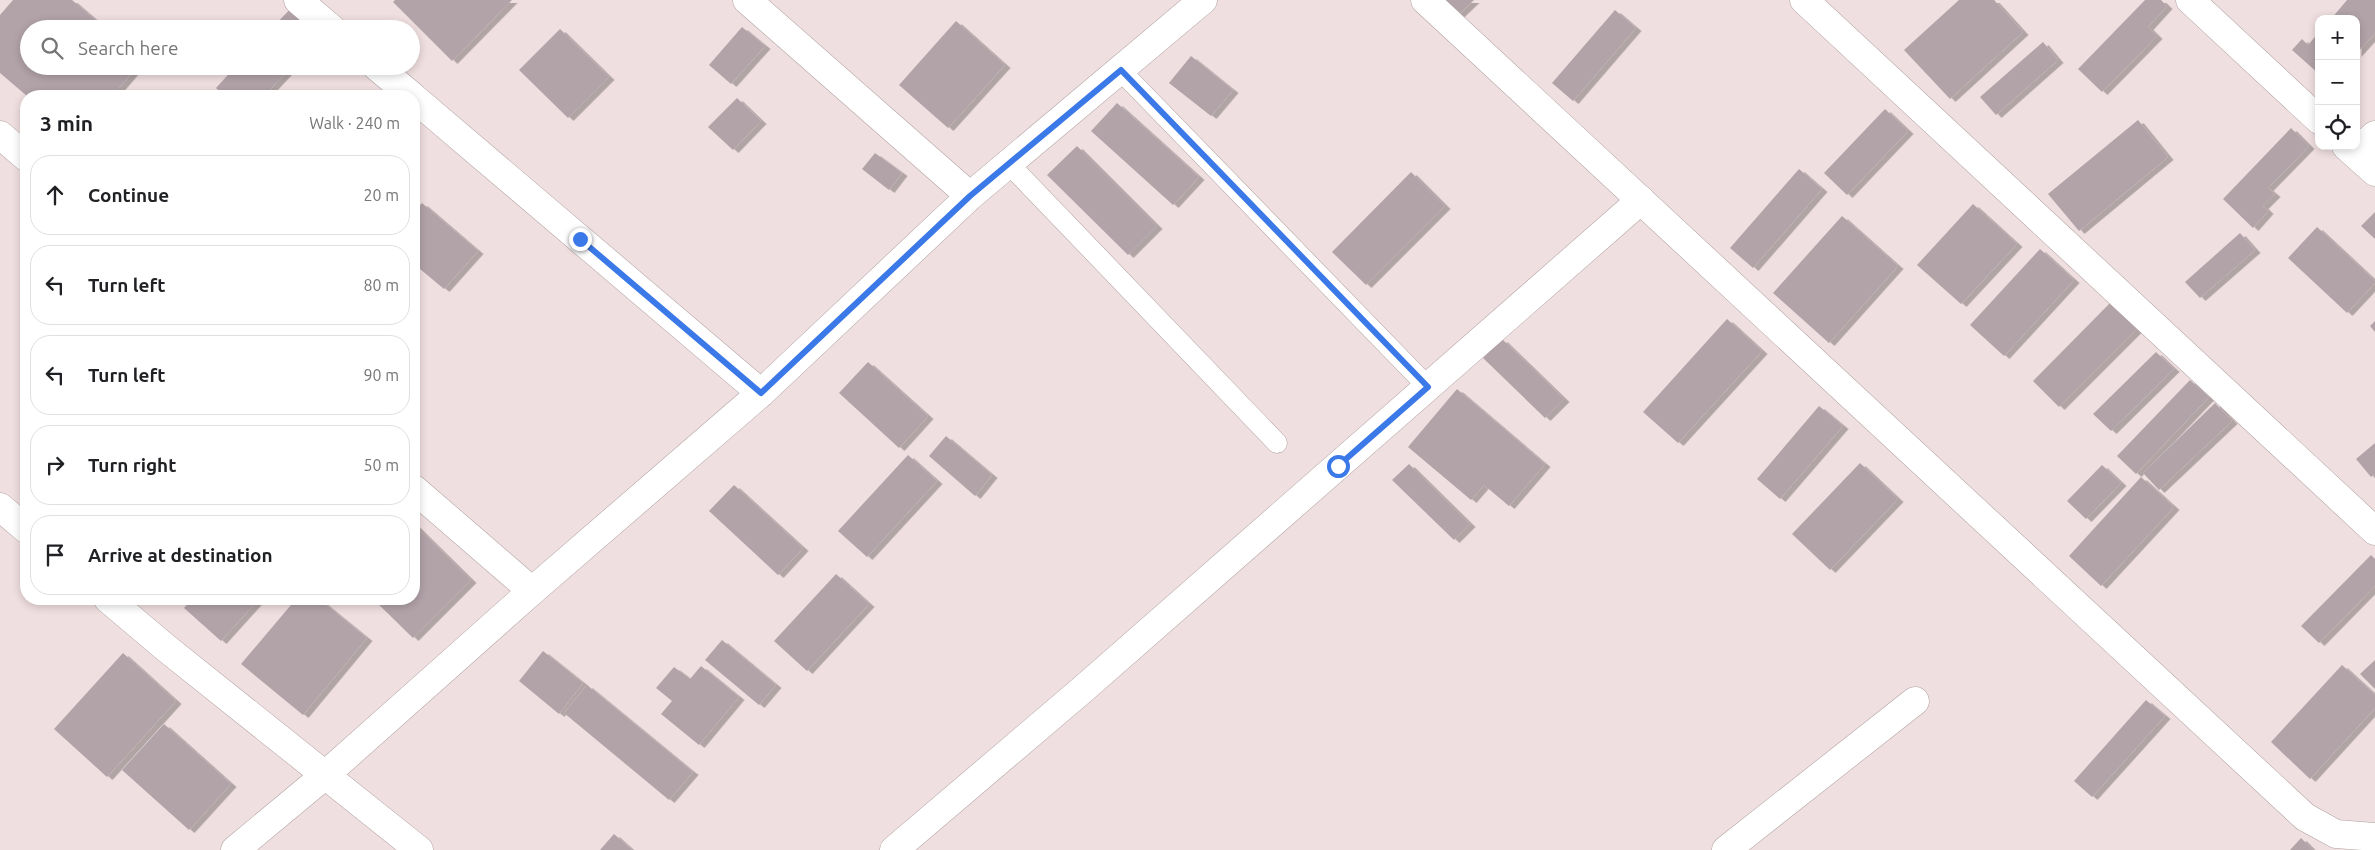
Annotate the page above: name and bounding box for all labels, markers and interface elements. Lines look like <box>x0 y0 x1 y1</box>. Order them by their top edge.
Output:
map controls <box>2315 15 2360 150</box>
button: + <box>2315 15 2360 60</box>
search box <box>20 20 420 75</box>
icon: search <box>38 34 66 62</box>
text: Search here <box>78 37 178 59</box>
button: − <box>2315 60 2360 105</box>
button: locate <box>2315 105 2360 150</box>
text: 3 min <box>40 111 93 135</box>
text: Walk · 240 m <box>309 114 400 132</box>
icon: ahead <box>41 181 69 209</box>
text: Continue <box>88 184 169 206</box>
text: 20 m <box>363 186 399 204</box>
route end <box>569 228 592 251</box>
icon: left <box>41 271 69 299</box>
text: Turn left <box>88 274 166 296</box>
text: 80 m <box>363 276 399 294</box>
icon: left <box>41 361 69 389</box>
text: Turn left <box>88 364 166 386</box>
text: 90 m <box>363 366 399 384</box>
icon: right <box>41 451 69 479</box>
text: Turn right <box>88 454 176 476</box>
route start <box>1327 455 1350 478</box>
text: 50 m <box>363 456 399 474</box>
icon: arrive <box>41 541 69 569</box>
text: Arrive at destination <box>88 544 273 566</box>

